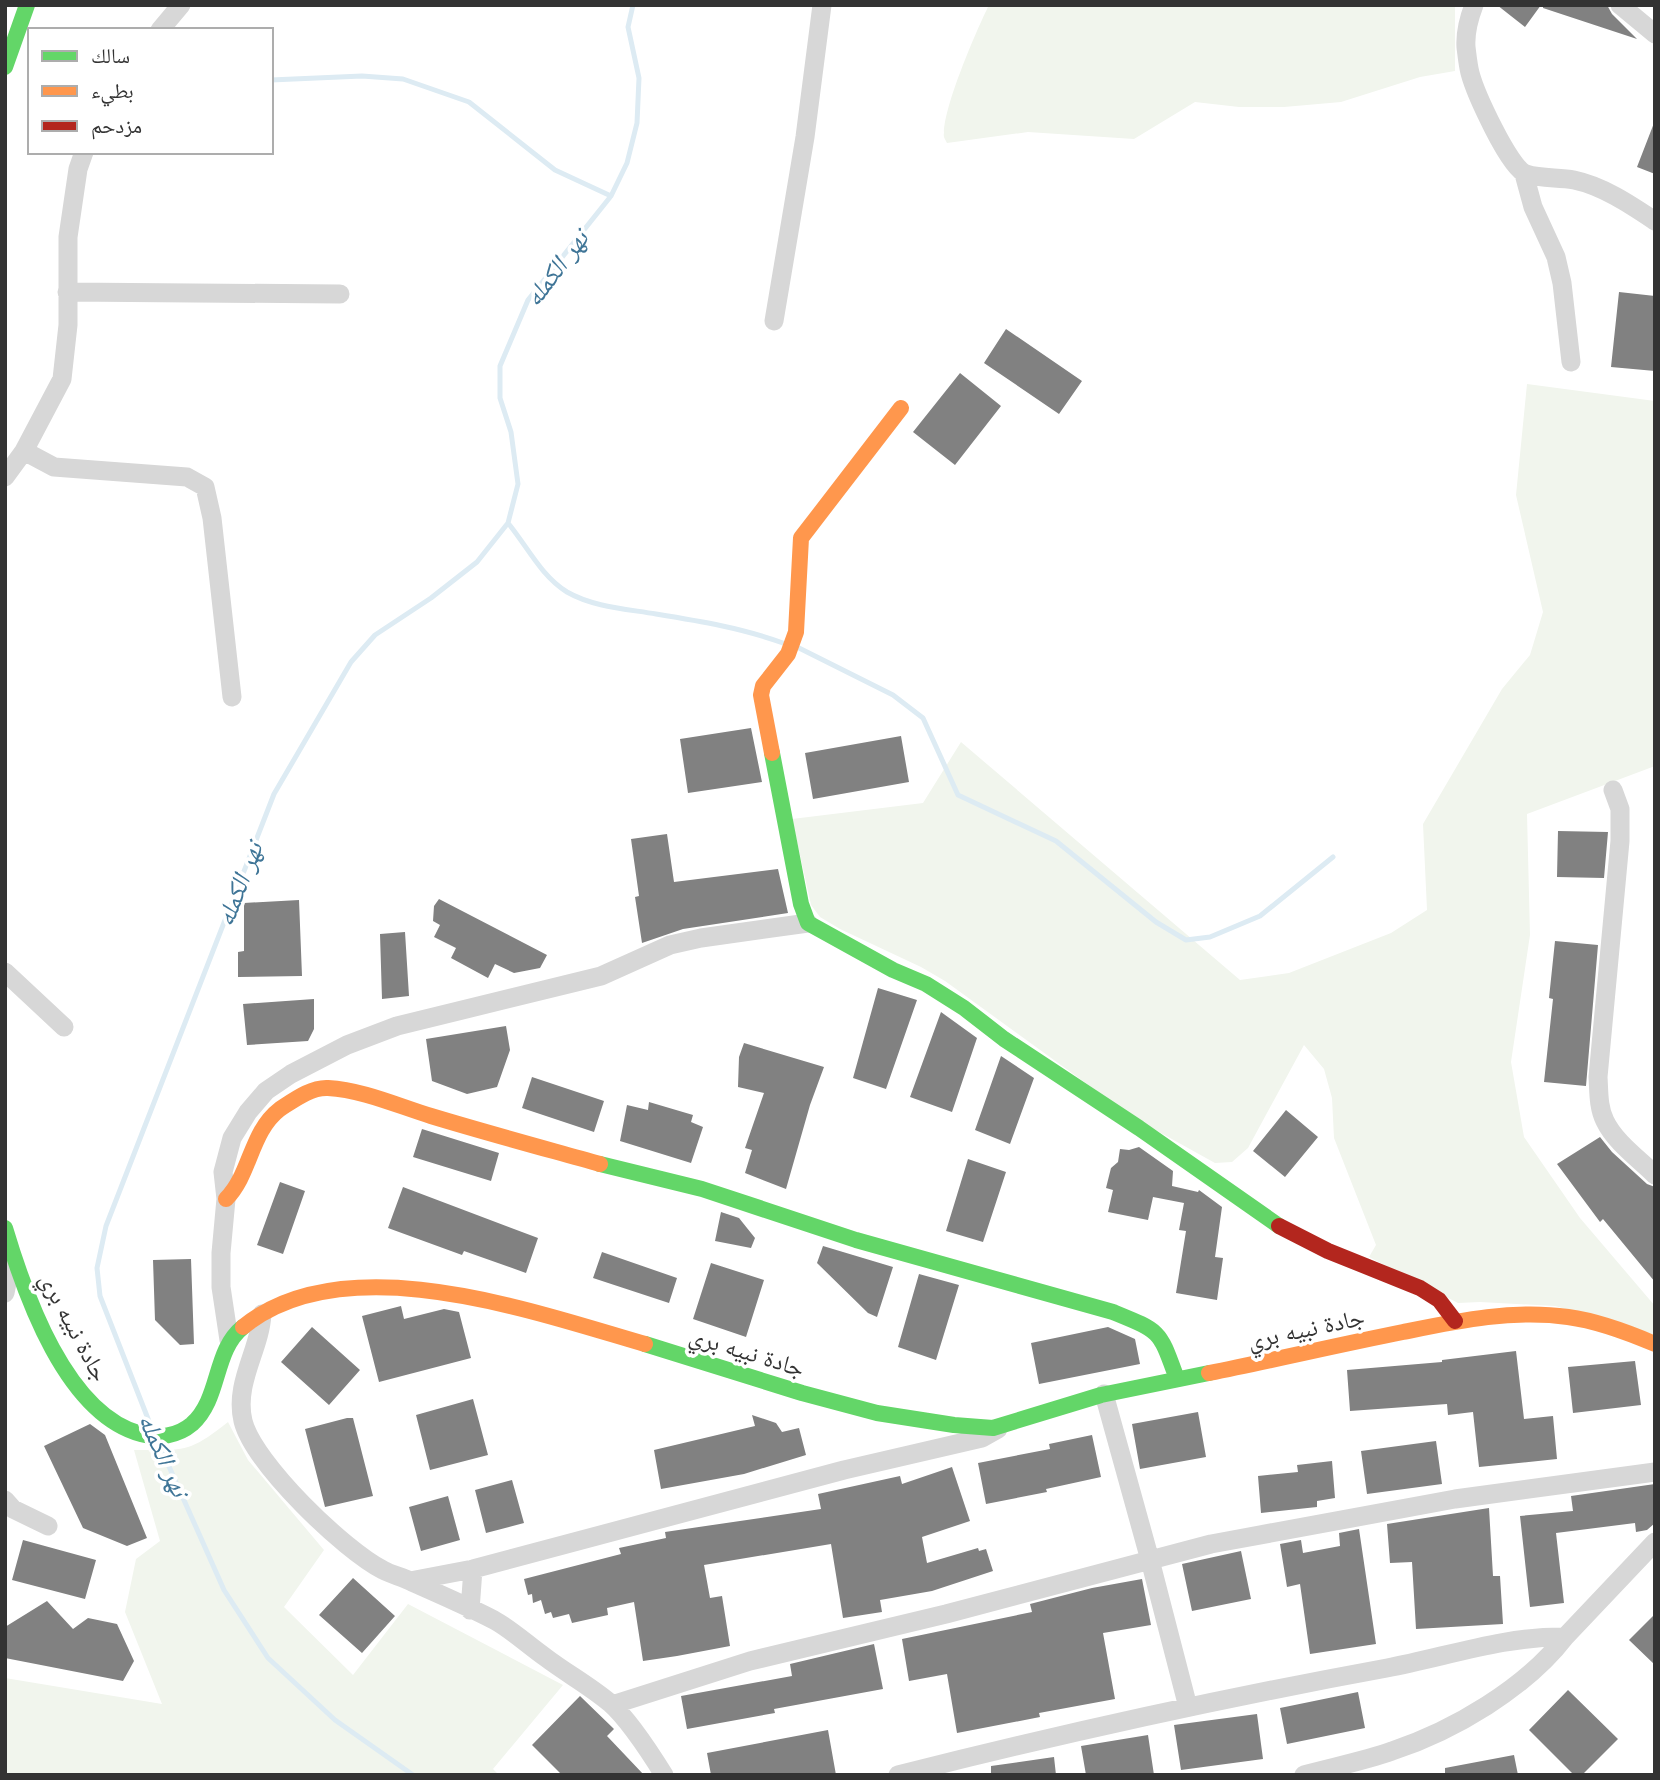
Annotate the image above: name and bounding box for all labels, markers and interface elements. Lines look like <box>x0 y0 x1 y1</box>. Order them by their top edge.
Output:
legend <box>28 28 273 154</box>
text: سالك <box>91 43 130 68</box>
text: بطيء <box>91 78 134 107</box>
text: مزدحم <box>91 113 142 140</box>
water label: نهر الكمله <box>517 221 596 312</box>
water label: نهر الكمله <box>208 834 270 930</box>
street label: جادة نبيه بري <box>29 1268 115 1388</box>
street label: جادة نبيه بري <box>1245 1302 1368 1360</box>
street label: جادة نبيه بري <box>685 1320 808 1388</box>
water label: نهر الكمله <box>133 1409 198 1504</box>

